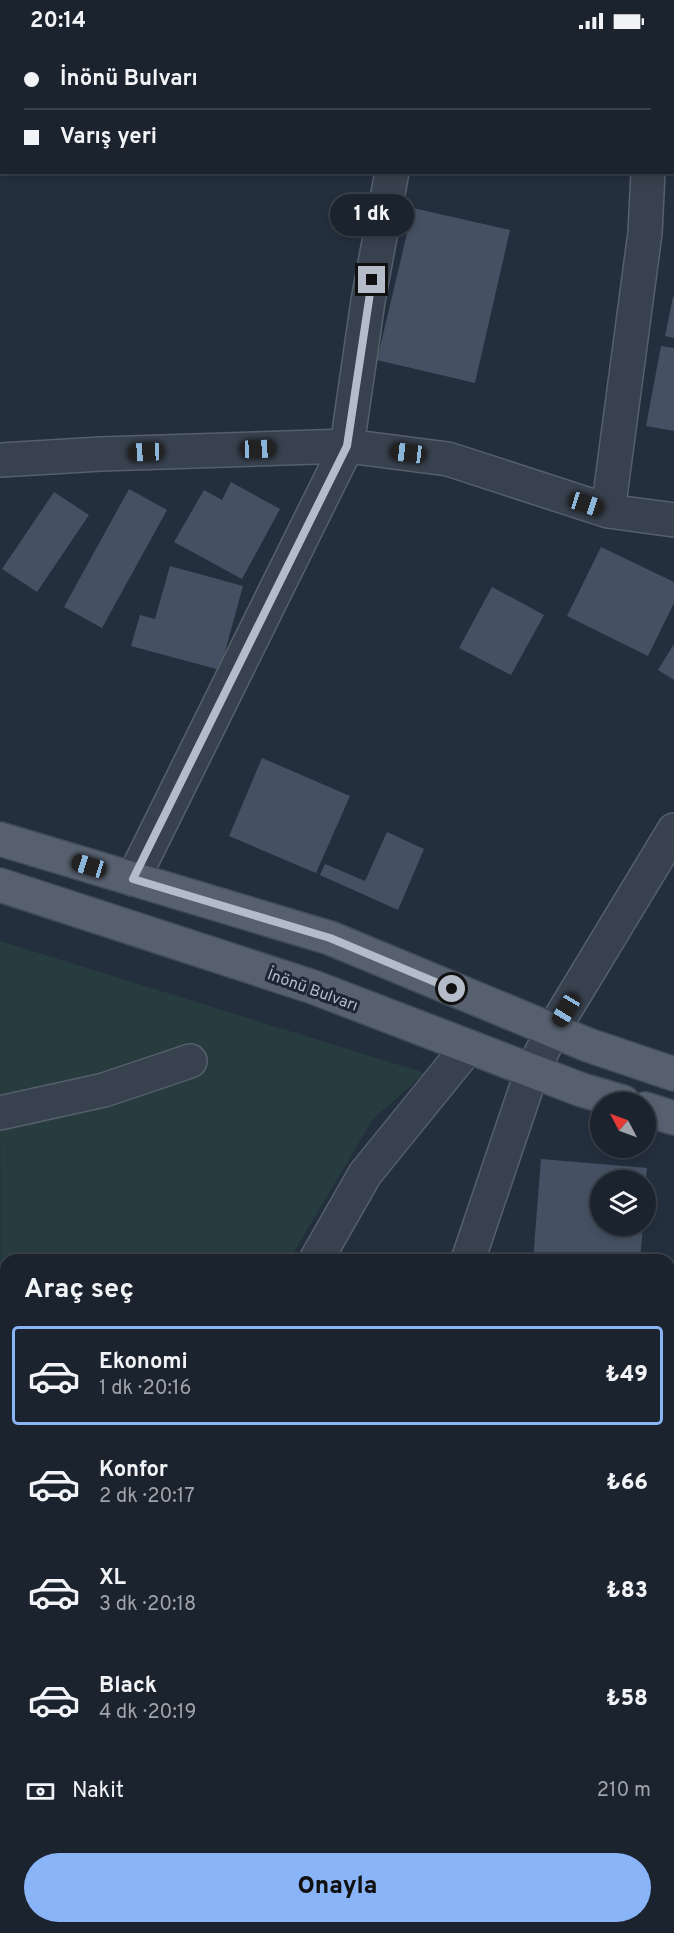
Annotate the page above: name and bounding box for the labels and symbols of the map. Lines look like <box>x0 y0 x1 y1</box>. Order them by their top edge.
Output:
callout: 1 dk <box>330 193 414 235</box>
route end <box>358 266 385 293</box>
car <box>240 439 276 459</box>
car <box>128 442 164 462</box>
car <box>389 442 427 464</box>
car <box>566 490 606 518</box>
car <box>69 852 109 880</box>
street label: İnönü Bulvarı <box>264 964 361 1017</box>
route start <box>438 975 465 1002</box>
car <box>549 990 583 1030</box>
north arrow <box>590 1092 656 1158</box>

